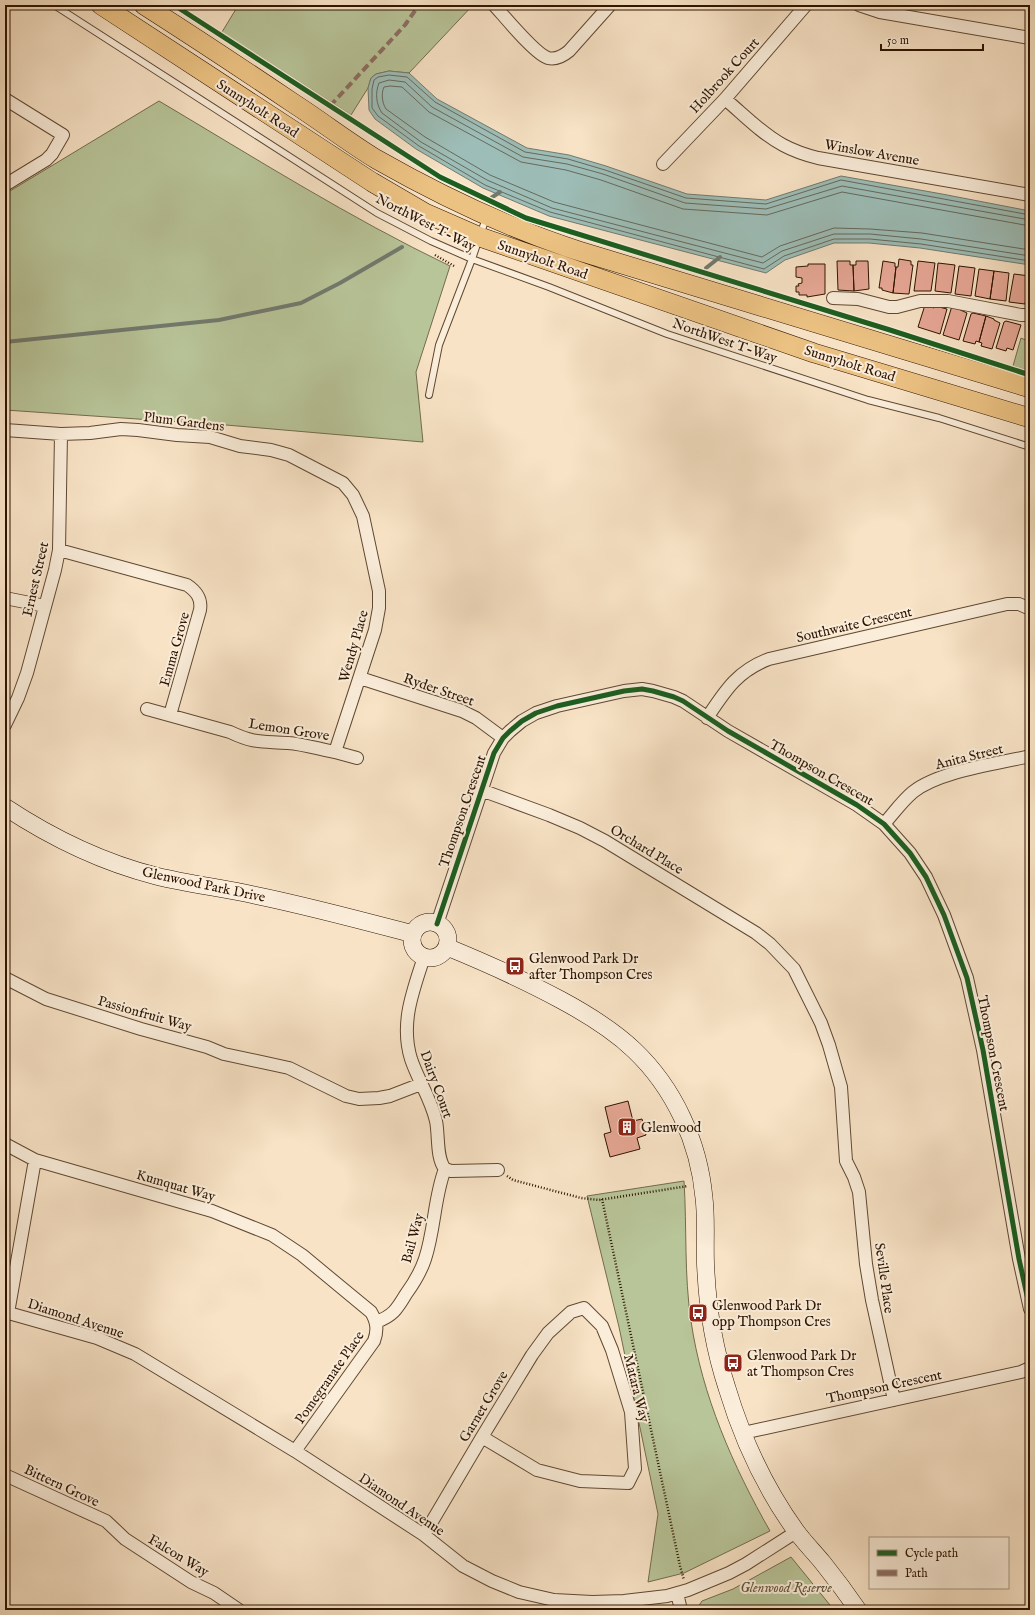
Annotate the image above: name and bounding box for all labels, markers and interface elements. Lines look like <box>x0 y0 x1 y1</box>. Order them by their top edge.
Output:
scale bar <box>881 26 983 52</box>
text: 50 m <box>887 33 909 48</box>
street label: Holbrook Court <box>686 34 764 117</box>
street label: Sunnyholt Road <box>213 76 302 142</box>
street label: Winslow Avenue <box>823 136 921 170</box>
street label: NorthWest T-Way <box>373 190 479 256</box>
street label: Sunnyholt Road <box>495 236 591 284</box>
street label: NorthWest T-Way <box>670 315 780 367</box>
street label: Sunnyholt Road <box>802 342 898 386</box>
street label: Plum Gardens <box>142 408 226 436</box>
street label: Ernest Street <box>19 540 53 618</box>
street label: Southwaite Crescent <box>795 603 914 647</box>
street label: Wendy Place <box>335 608 373 684</box>
street label: Emma Grove <box>156 609 194 689</box>
street label: Ryder Street <box>401 669 477 710</box>
street label: Lemon Grove <box>247 715 331 745</box>
street label: Thompson Crescent <box>766 736 877 810</box>
street label: Anita Street <box>932 740 1005 774</box>
street label: Thompson Crescent <box>435 753 491 870</box>
street label: Orchard Place <box>607 821 687 879</box>
street label: Glenwood Park Drive <box>140 863 268 907</box>
place label: Glenwood Park Dr after Thompson Cres <box>529 950 653 984</box>
bus stop icon: Glenwood Park Dr after Thompson Cres <box>504 955 526 977</box>
street label: Passionfruit Way <box>96 992 194 1036</box>
street label: Thompson Crescent <box>973 994 1013 1113</box>
street label: Dairy Court <box>415 1048 457 1121</box>
building icon: Glenwood <box>616 1116 638 1138</box>
place label: Glenwood <box>641 1119 702 1137</box>
street label: Kumquat Way <box>134 1166 217 1206</box>
street label: Bail Way <box>398 1211 428 1265</box>
street label: Seville Place <box>870 1242 898 1315</box>
street label: Diamond Avenue <box>25 1295 127 1343</box>
place label: Glenwood Park Dr opp Thompson Cres <box>712 1297 831 1331</box>
bus stop icon: Glenwood Park Dr opp Thompson Cres <box>687 1302 709 1324</box>
street label: Pomegranate Place <box>291 1327 369 1428</box>
place label: Glenwood Park Dr at Thompson Cres <box>747 1347 856 1381</box>
street label: Matara Way <box>619 1352 653 1424</box>
bus stop icon: Glenwood Park Dr at Thompson Cres <box>722 1352 744 1374</box>
street label: Thompson Crescent <box>825 1366 944 1408</box>
street label: Garnet Grove <box>455 1367 513 1446</box>
street label: Bittern Grove <box>21 1461 103 1511</box>
street label: Diamond Avenue <box>355 1469 448 1541</box>
street label: Falcon Way <box>145 1531 212 1581</box>
legend <box>869 1537 1009 1589</box>
text: Cycle path <box>905 1546 959 1562</box>
text: Path <box>905 1566 928 1581</box>
park label: Glenwood Reserve <box>740 1579 832 1597</box>

